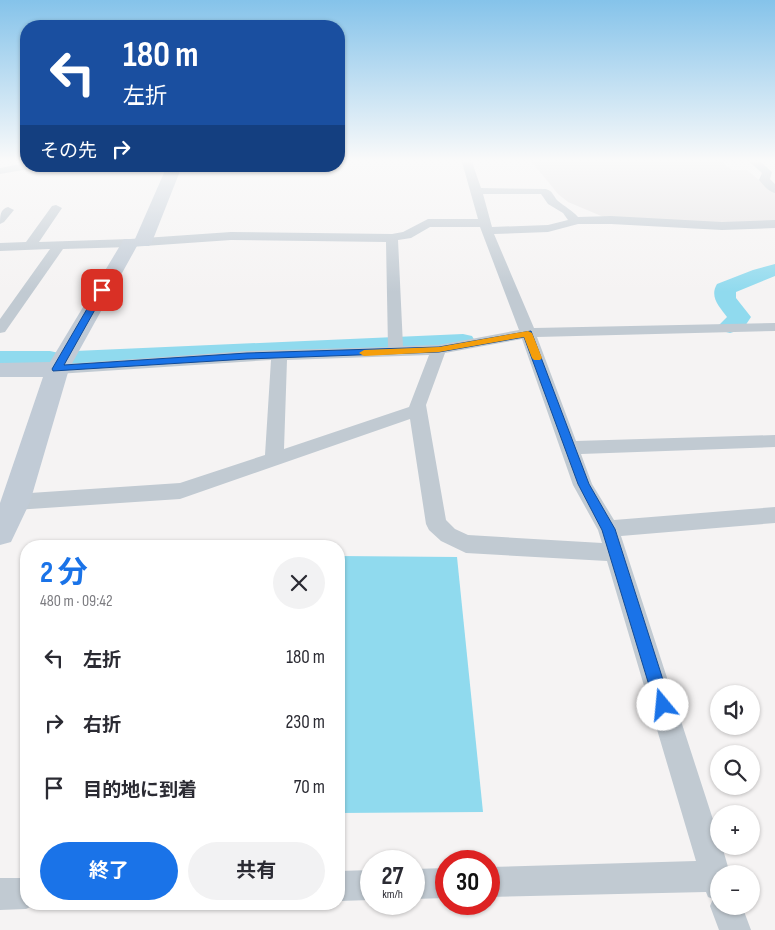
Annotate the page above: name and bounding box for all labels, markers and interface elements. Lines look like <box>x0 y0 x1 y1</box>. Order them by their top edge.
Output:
text: 180 m <box>123 34 199 77</box>
icon: left <box>40 40 105 105</box>
text: 左折 <box>123 83 167 110</box>
icon: right <box>107 135 135 163</box>
text: その先 <box>40 140 97 163</box>
pin <box>81 269 123 311</box>
icon: arrive <box>88 276 116 304</box>
text: 2 分 <box>40 555 88 591</box>
button: close <box>273 557 325 609</box>
text: 480 m · 09:42 <box>40 592 113 611</box>
icon: left <box>40 644 68 672</box>
text: 180 m <box>286 646 325 669</box>
text: 左折 <box>83 649 121 672</box>
position arrow <box>636 678 688 730</box>
map controls <box>710 685 760 915</box>
button: sound <box>710 685 760 735</box>
icon: right <box>40 709 68 737</box>
text: 230 m <box>285 711 325 734</box>
text: 右折 <box>83 714 121 737</box>
button: search <box>710 745 760 795</box>
icon: arrive <box>40 774 68 802</box>
text: 70 m <box>294 776 325 799</box>
text: 目的地に到着 <box>83 779 197 802</box>
button: + <box>710 805 760 855</box>
button: 終了 <box>40 842 178 900</box>
button: 共有 <box>188 842 325 900</box>
speed limit sign: 30 <box>435 850 500 915</box>
text: 27 <box>382 861 403 892</box>
button: − <box>710 865 760 915</box>
text: km/h <box>382 887 403 902</box>

